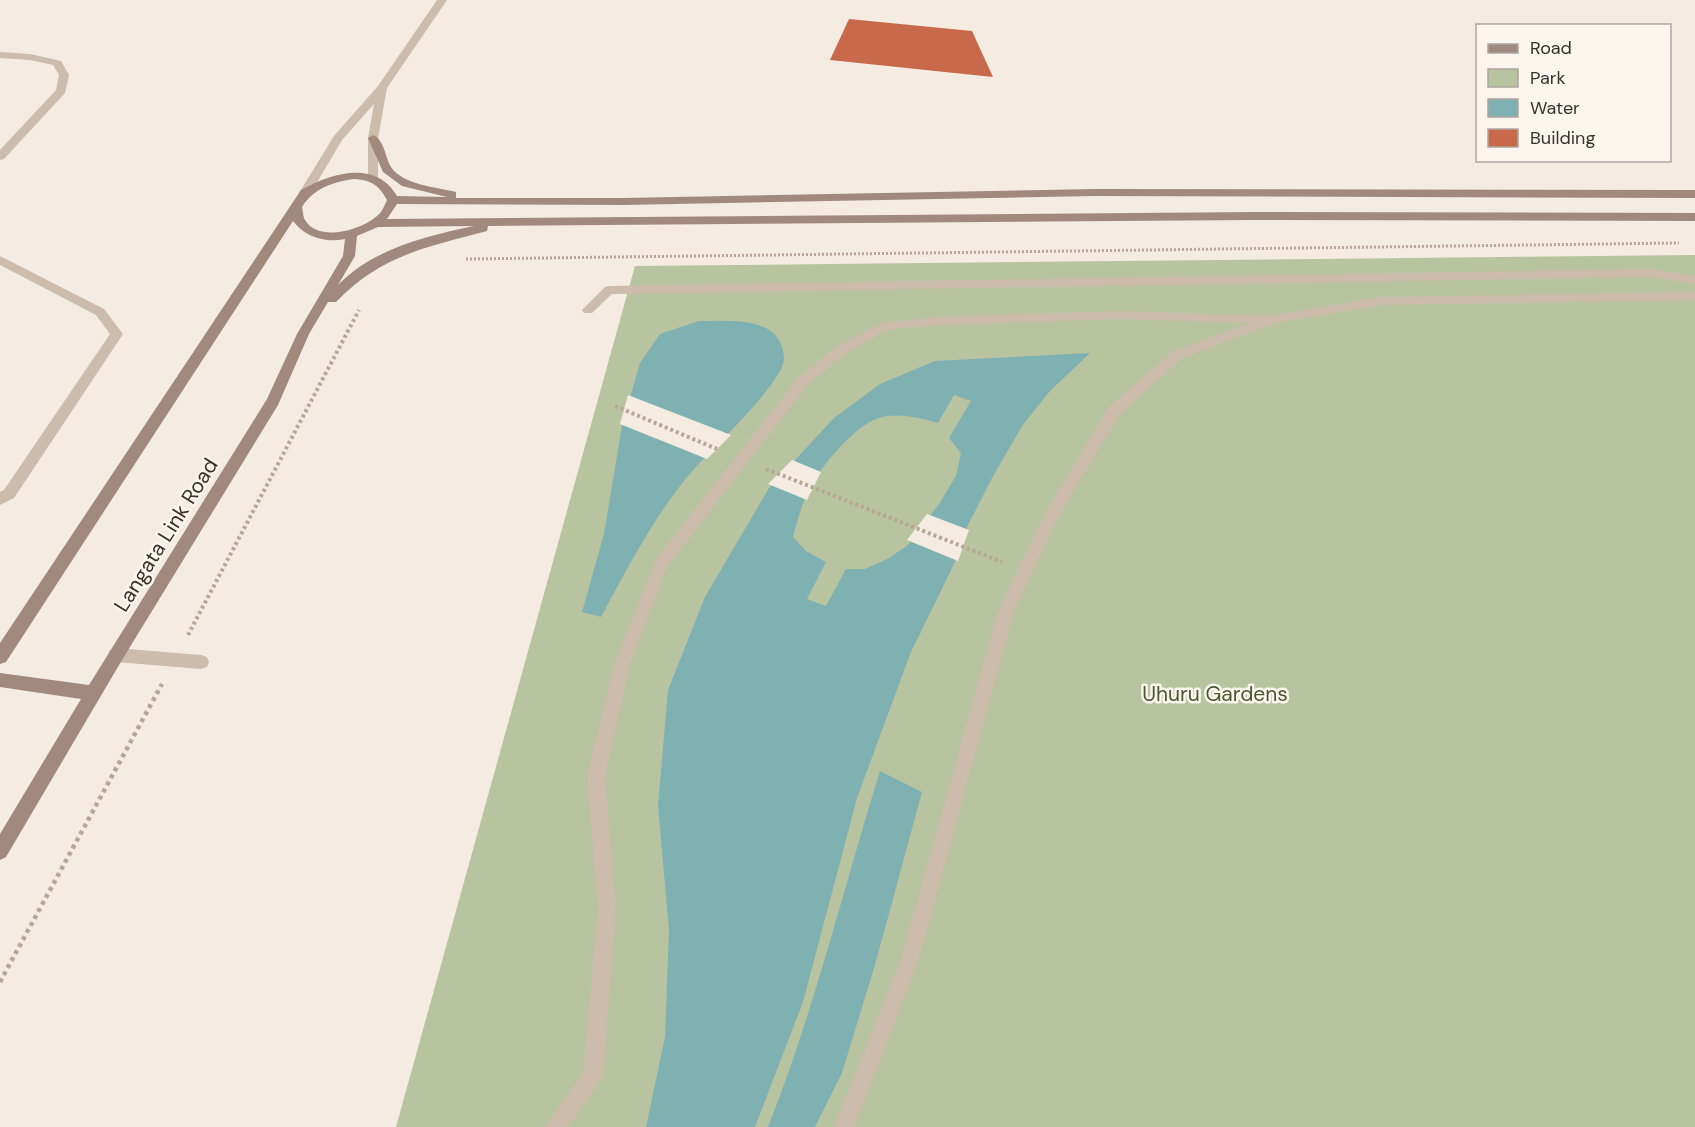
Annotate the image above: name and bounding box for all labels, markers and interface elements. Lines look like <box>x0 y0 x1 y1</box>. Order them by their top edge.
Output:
legend <box>1476 24 1671 162</box>
text: Road <box>1530 36 1572 60</box>
text: Park <box>1530 66 1566 90</box>
text: Water <box>1530 96 1580 120</box>
text: Building <box>1530 126 1595 150</box>
street label: Langata Link Road <box>108 453 224 617</box>
park label: Uhuru Gardens <box>1142 680 1288 708</box>

